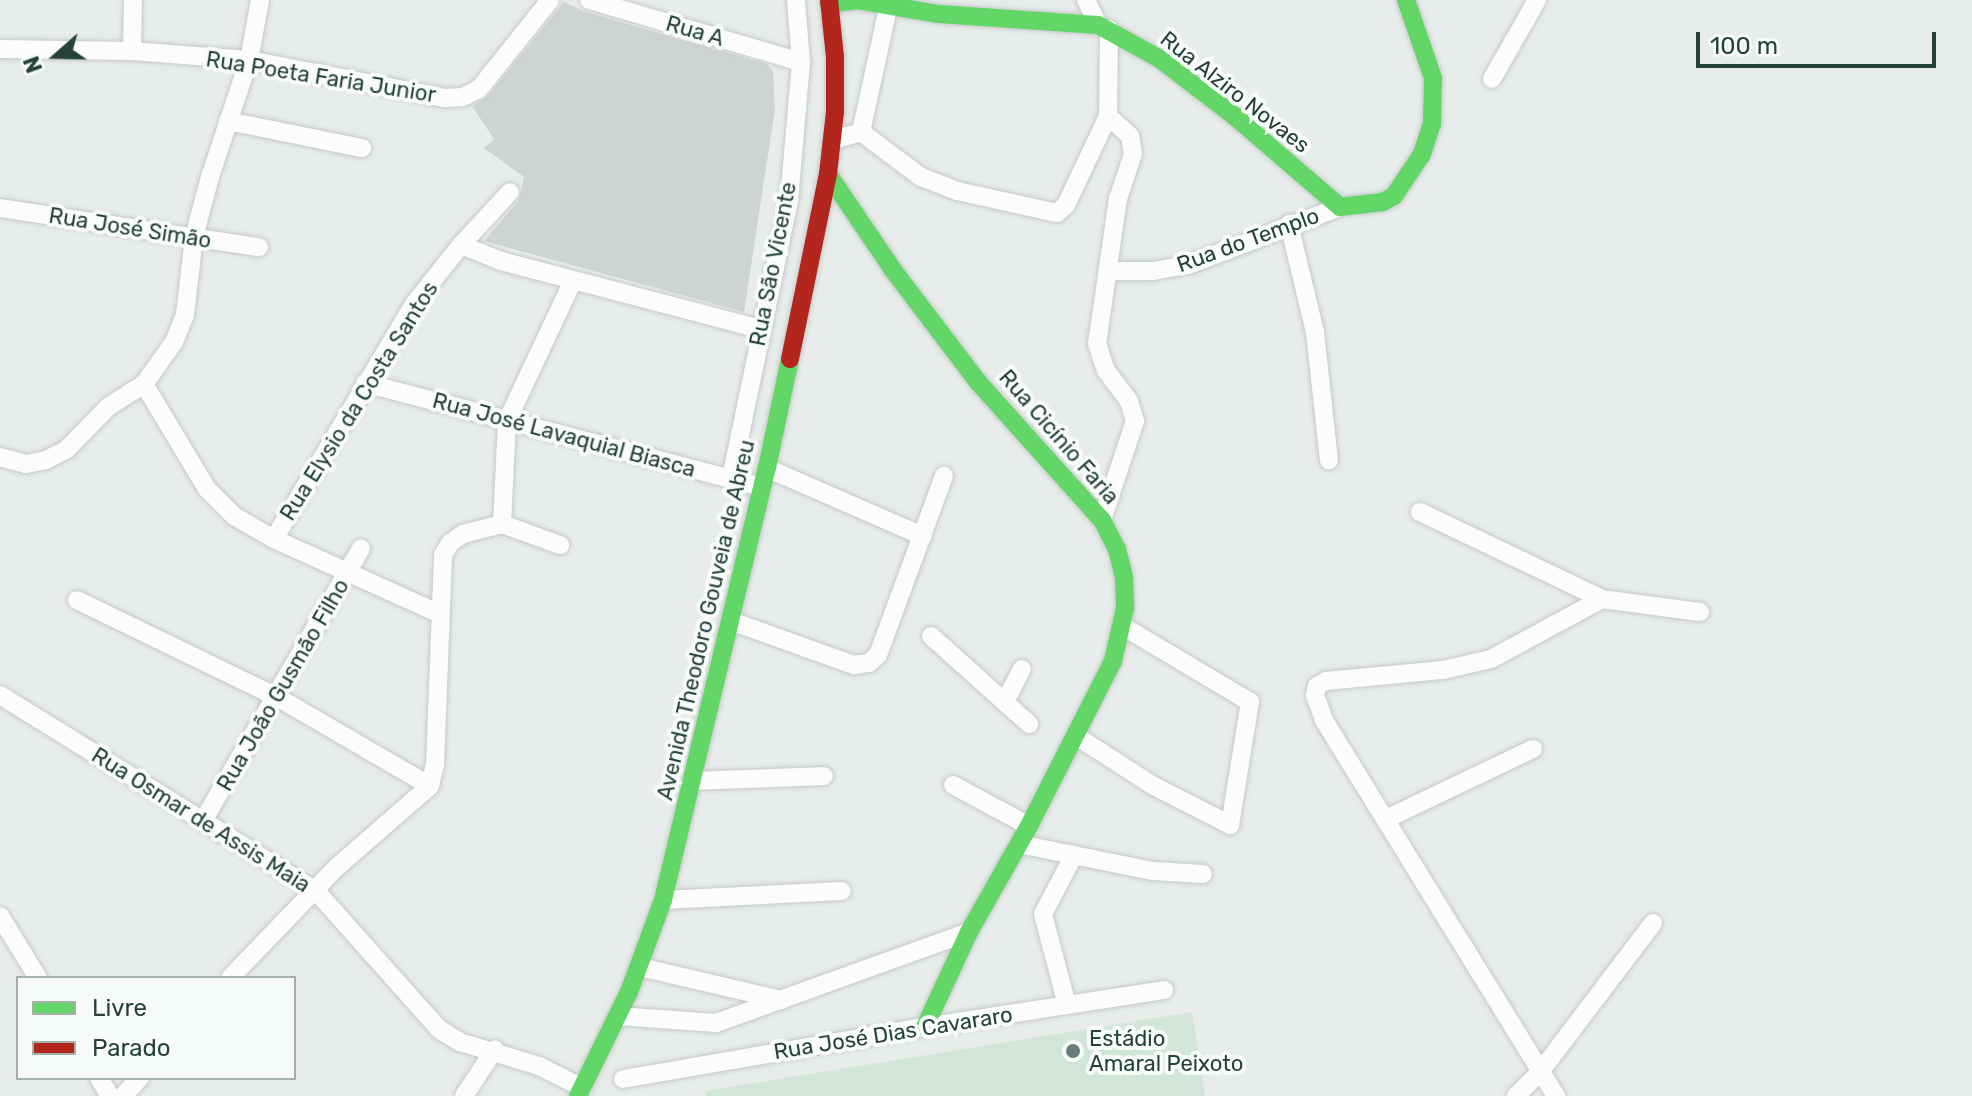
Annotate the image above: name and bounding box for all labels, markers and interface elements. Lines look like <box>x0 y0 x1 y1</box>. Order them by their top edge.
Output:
street label: Rua A <box>663 10 727 52</box>
north arrow <box>16 16 96 96</box>
scale bar <box>1700 16 1940 66</box>
street label: Rua Alziro Novaes <box>1155 25 1315 159</box>
text: 100 m <box>1710 32 1778 60</box>
street label: Rua Poeta Faria Junior <box>204 46 438 108</box>
text: N <box>18 52 48 76</box>
street label: Rua São Vicente <box>744 179 802 349</box>
street label: Rua José Simão <box>47 202 213 254</box>
street label: Rua do Templo <box>1173 202 1323 278</box>
street label: Rua Elysio da Costa Santos <box>274 277 444 525</box>
street label: Rua Cicínio Faria <box>993 364 1125 510</box>
street label: Rua José Lavaquial Biasca <box>430 387 698 483</box>
street label: Avenida Theodoro Gouveia de Abreu <box>652 437 760 803</box>
street label: Rua João Gusmão Filho <box>211 574 355 796</box>
street label: Rua Osmar de Assis Maia <box>86 742 316 898</box>
legend <box>16 976 296 1080</box>
text: Livre <box>92 994 147 1022</box>
street label: Rua José Dias Cavararo <box>772 1001 1014 1065</box>
place label: Estádio Amaral Peixoto <box>1089 1025 1243 1076</box>
text: Parado <box>92 1034 171 1062</box>
marker: Estádio Amaral Peixoto <box>1064 1042 1082 1060</box>

